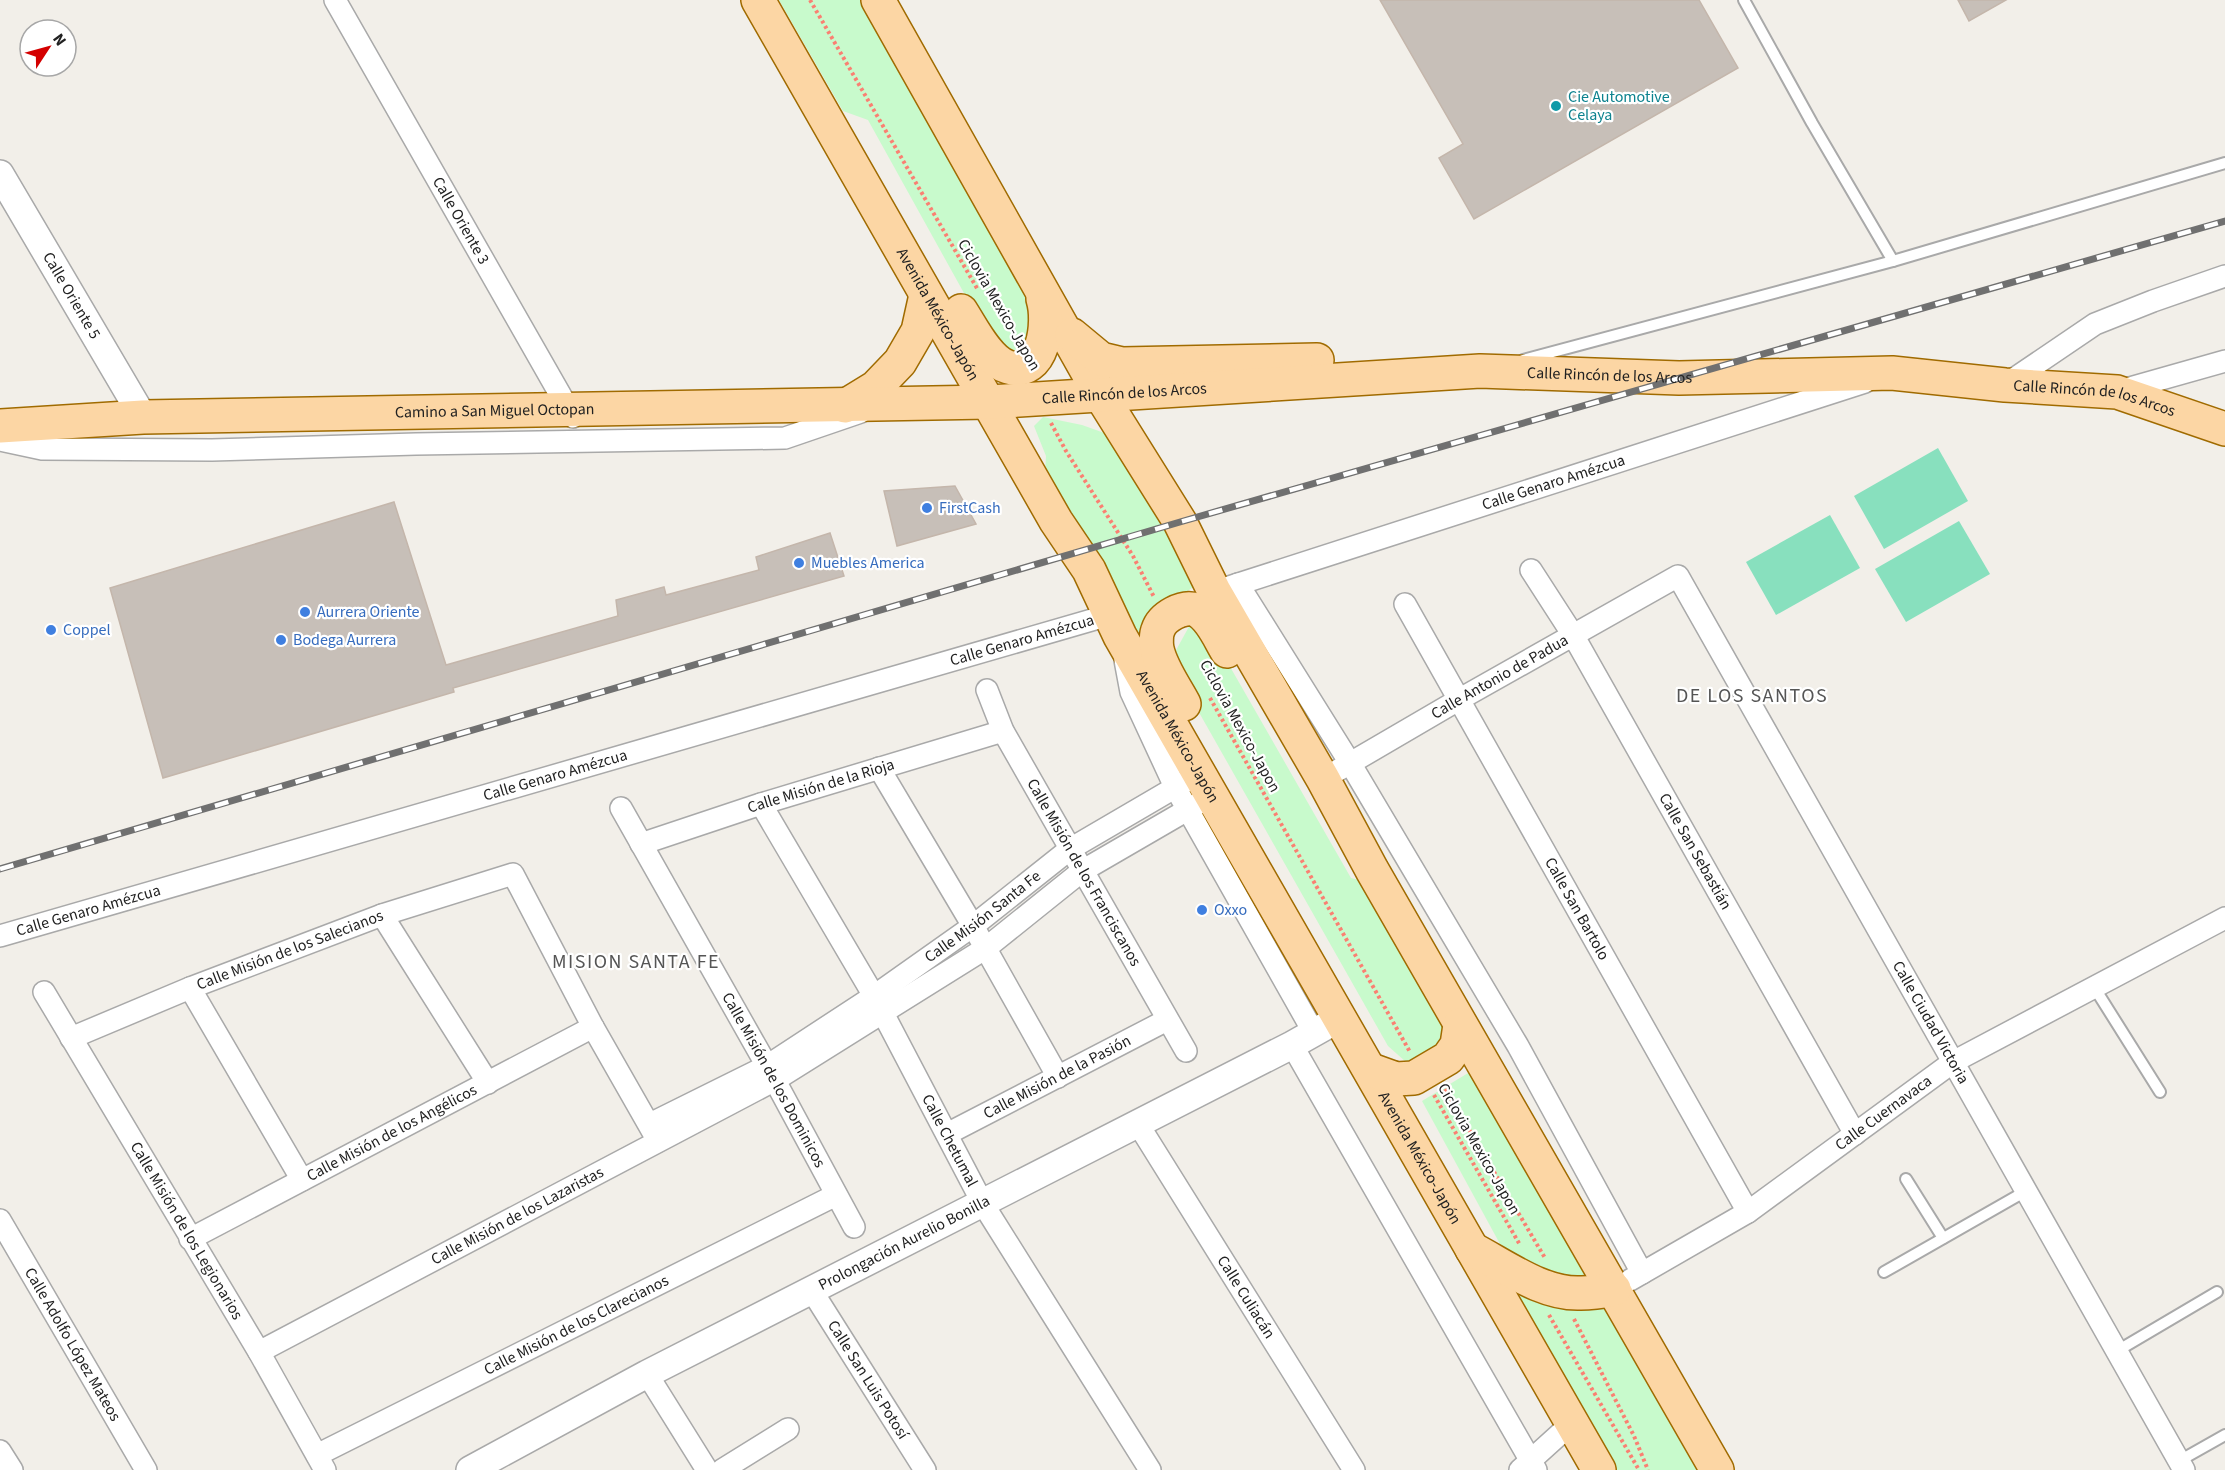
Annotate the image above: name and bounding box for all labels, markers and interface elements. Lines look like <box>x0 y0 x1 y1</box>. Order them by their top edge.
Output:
north arrow <box>18 18 78 78</box>
text: N <box>47 29 71 51</box>
place label: Cie Automotive Celaya <box>1568 86 1670 126</box>
marker: Cie Automotive Celaya <box>1549 99 1563 113</box>
street label: Calle Oriente 3 <box>427 173 495 269</box>
street label: Ciclovia Mexico-Japon <box>952 235 1046 375</box>
street label: Avenida México-Japón <box>891 244 984 385</box>
street label: Calle Oriente 5 <box>37 248 106 343</box>
street label: Calle Rincón de los Arcos <box>1527 362 1693 389</box>
street label: Calle Rincón de los Arcos <box>2013 375 2179 422</box>
street label: Calle Rincón de los Arcos <box>1041 377 1208 410</box>
street label: Camino a San Miguel Octopan <box>395 398 595 424</box>
street label: Calle Genaro Amézcua <box>1479 449 1628 516</box>
place label: FirstCash <box>939 497 1001 519</box>
marker: FirstCash <box>920 501 934 515</box>
place label: Muebles America <box>811 552 925 574</box>
marker: Muebles America <box>792 556 806 570</box>
place label: Aurrera Oriente <box>317 601 420 623</box>
marker: Aurrera Oriente <box>298 605 312 619</box>
street label: Calle Genaro Amézcua <box>947 609 1097 671</box>
place label: Coppel <box>63 619 111 641</box>
marker: Coppel <box>44 623 58 637</box>
place label: Bodega Aurrera <box>293 629 396 651</box>
street label: Calle Antonio de Padua <box>1427 629 1572 725</box>
marker: Bodega Aurrera <box>274 633 288 647</box>
street label: Ciclovia Mexico-Japon <box>1194 656 1286 796</box>
street label: Avenida México-Japón <box>1131 666 1225 807</box>
district label: DE LOS SANTOS <box>1676 682 1828 710</box>
street label: Calle Genaro Amézcua <box>481 744 630 807</box>
street label: Calle Misión de la Rioja <box>744 753 897 819</box>
street label: Calle Misión de los Franciscanos <box>1021 775 1146 971</box>
street label: Calle San Sebastián <box>1654 789 1737 914</box>
street label: Calle San Bartolo <box>1539 853 1615 964</box>
street label: Calle Misión Santa Fe <box>920 865 1045 968</box>
street label: Calle Genaro Amézcua <box>14 879 163 942</box>
place label: Oxxo <box>1214 899 1247 921</box>
marker: Oxxo <box>1195 903 1209 917</box>
street label: Calle Misión de los Salecianos <box>193 904 387 996</box>
district label: MISION SANTA FE <box>552 948 720 976</box>
street label: Calle Ciudad Victoria <box>1887 957 1974 1088</box>
street label: Calle Misión de los Dominicos <box>717 988 831 1172</box>
street label: Calle Misión de la Pasión <box>979 1030 1135 1124</box>
street label: Calle Cuernavaca <box>1831 1070 1936 1156</box>
street label: Calle Misión de los Angélicos <box>303 1079 481 1187</box>
street label: Ciclovia Mexico-Japon <box>1432 1079 1526 1219</box>
street label: Avenida México-Japón <box>1373 1087 1467 1228</box>
street label: Calle Chetumal <box>916 1090 983 1191</box>
street label: Calle Misión de los Legionarios <box>125 1138 248 1324</box>
street label: Calle Misión de los Lazaristas <box>427 1161 608 1270</box>
street label: Prolongación Aurelio Bonilla <box>814 1190 994 1296</box>
street label: Calle Culiacán <box>1212 1251 1280 1343</box>
street label: Calle Adolfo López Mateos <box>19 1263 126 1425</box>
street label: Calle Misión de los Clarecianos <box>480 1269 673 1381</box>
street label: Calle San Luis Potosí <box>822 1316 914 1444</box>

